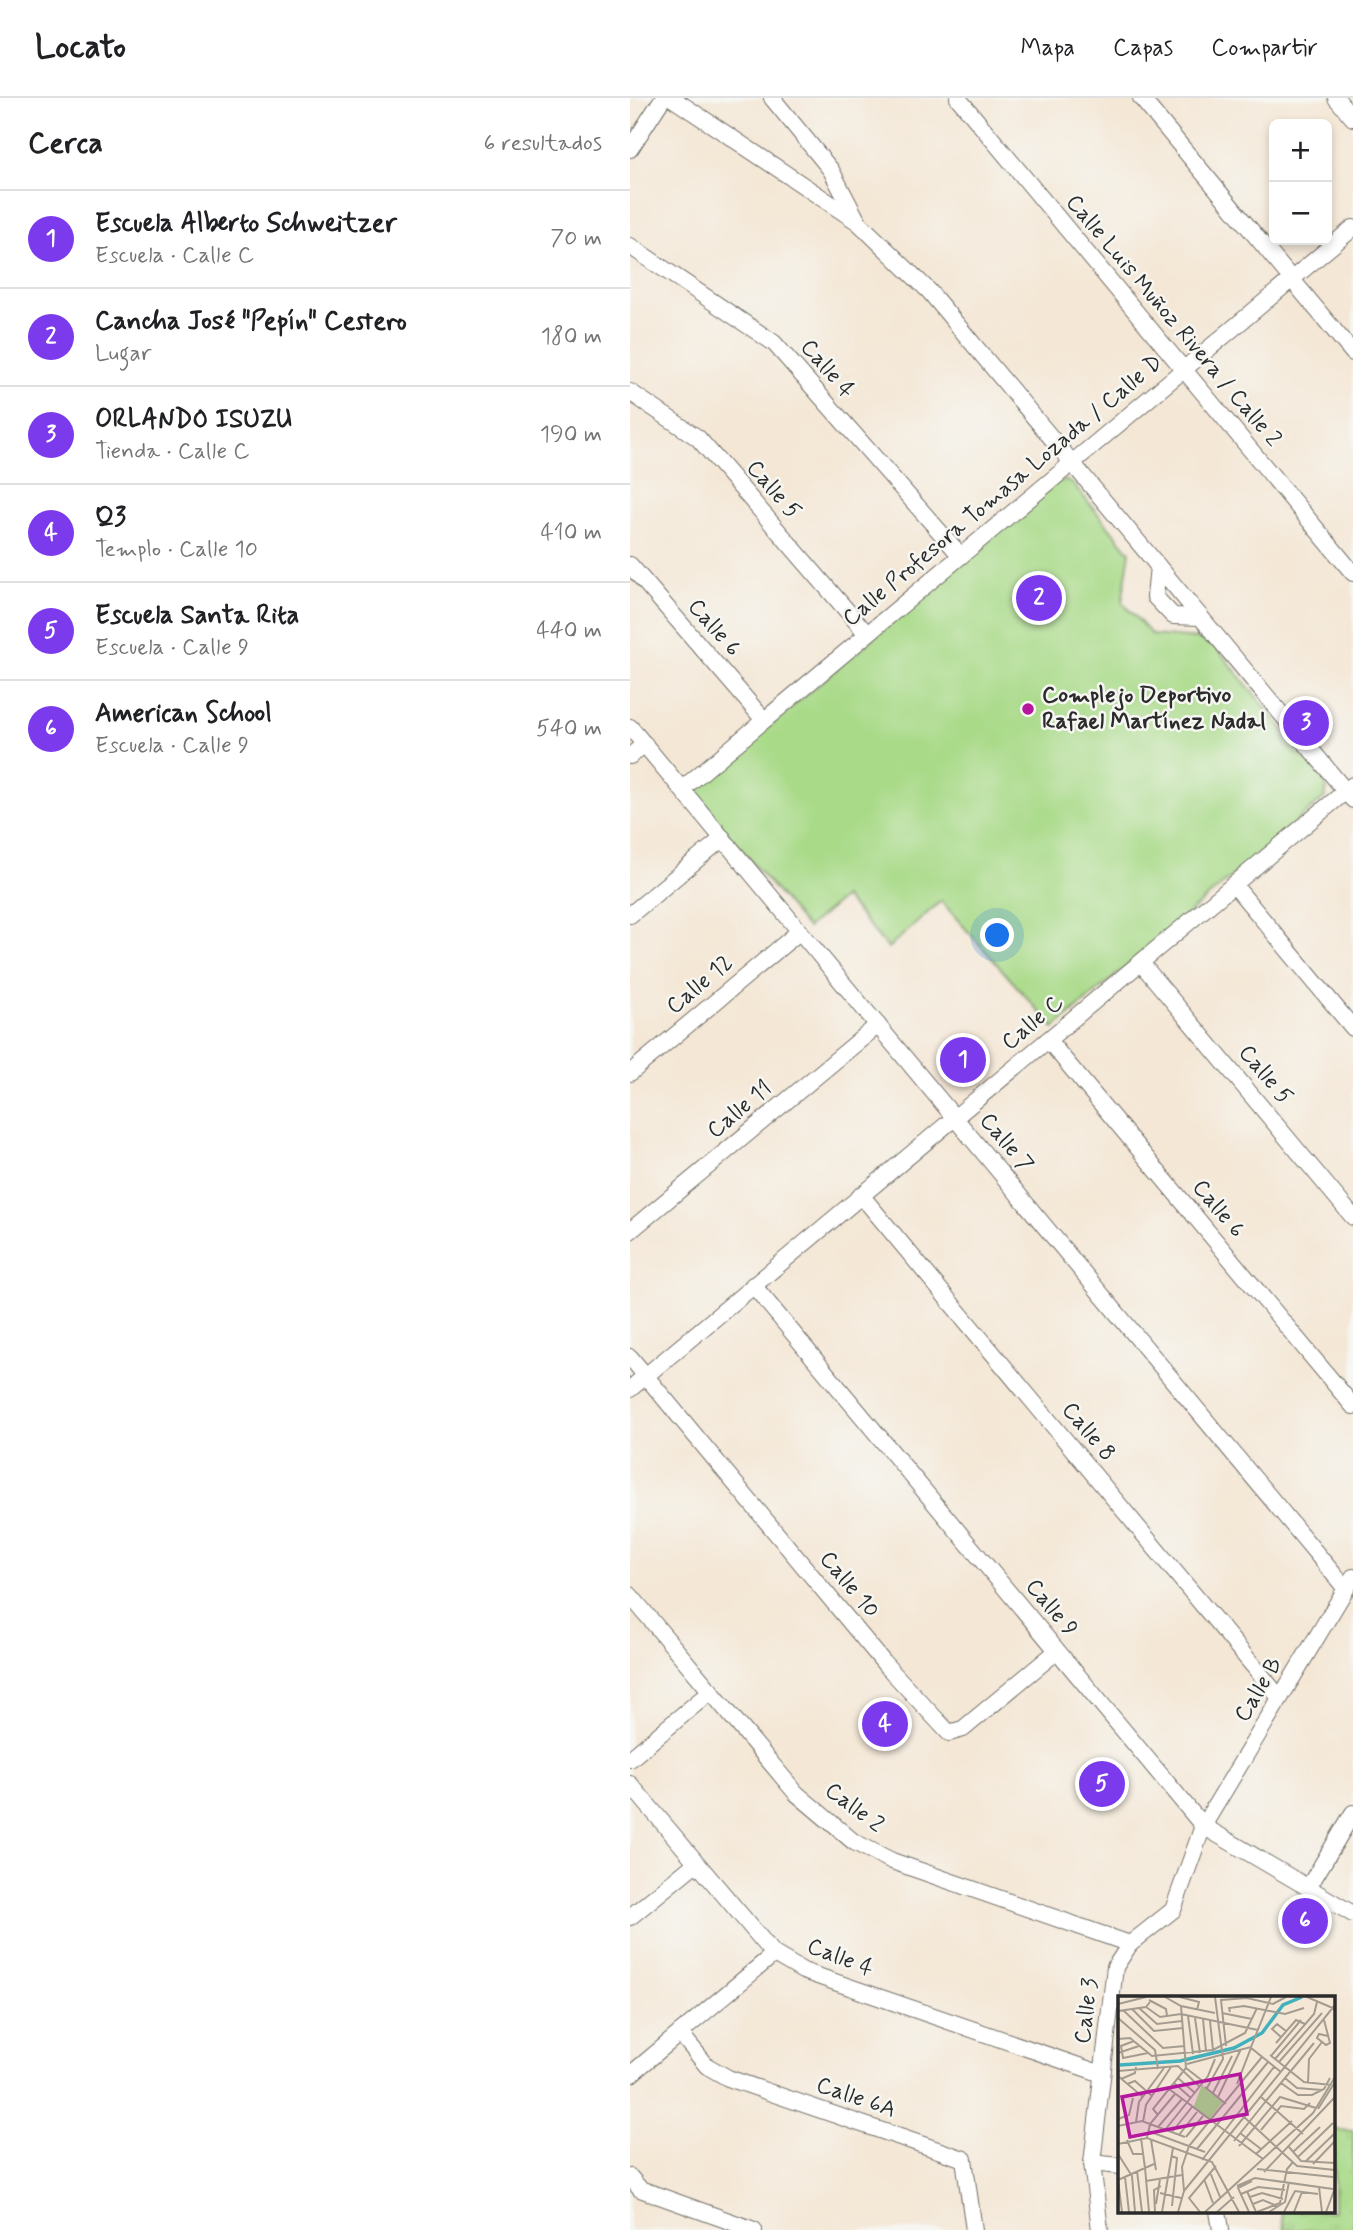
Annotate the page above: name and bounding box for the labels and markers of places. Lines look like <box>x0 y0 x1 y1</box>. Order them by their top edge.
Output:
pin: 2 <box>1016 572 1062 624</box>
place label: Complejo Deportivo Rafael Martínez Nadal <box>1042 681 1266 737</box>
pin: 3 <box>1283 697 1329 749</box>
marker: Complejo Deportivo Rafael Martínez Nadal <box>1020 701 1036 717</box>
pin: 1 <box>940 1034 986 1086</box>
pin: 4 <box>862 1698 908 1750</box>
pin: 5 <box>1079 1758 1125 1810</box>
pin: 6 <box>1282 1895 1328 1947</box>

